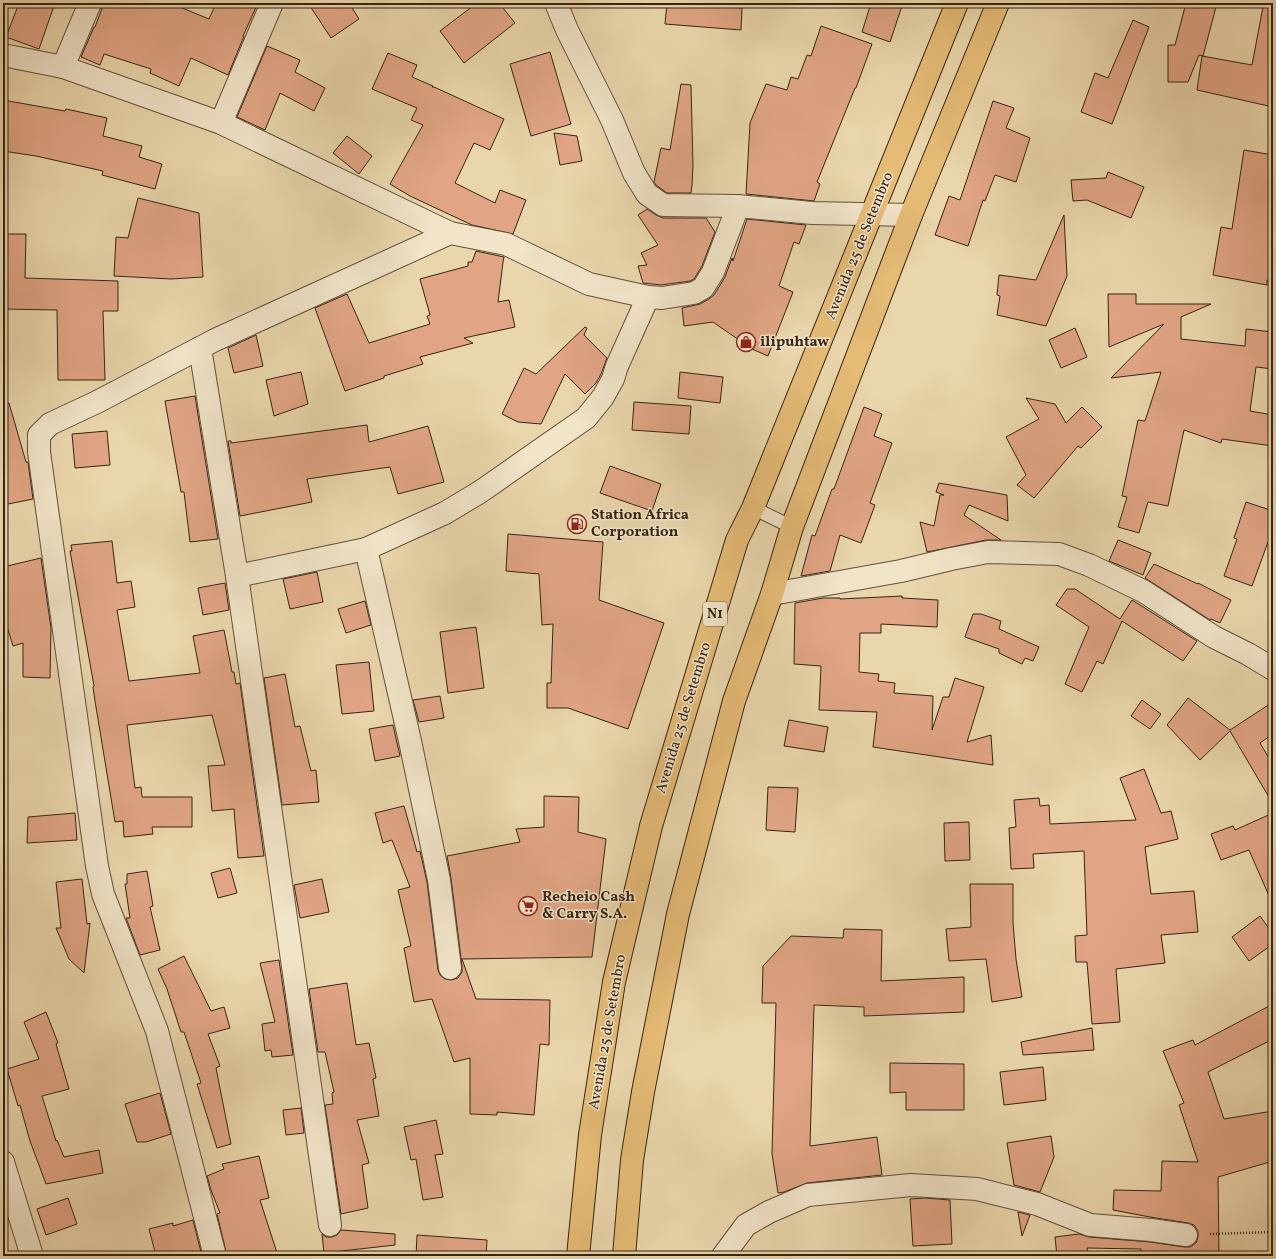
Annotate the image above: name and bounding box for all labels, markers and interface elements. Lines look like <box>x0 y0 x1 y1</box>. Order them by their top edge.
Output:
street label: Avenida 25 de Setembro <box>821 169 899 323</box>
shop icon: ilipuhtaw <box>735 331 757 353</box>
place label: ilipuhtaw <box>760 332 829 353</box>
place label: Station Africa Corporation <box>591 505 689 543</box>
fuel station icon: Station Africa Corporation <box>566 513 588 535</box>
road number: N1 <box>703 602 727 626</box>
street label: Avenida 25 de Setembro <box>651 640 717 796</box>
place label: Recheio Cash & Carry S.A. <box>542 887 635 925</box>
supermarket icon: Recheio Cash & Carry S.A. <box>517 895 539 917</box>
street label: Avenida 25 de Setembro <box>584 953 632 1111</box>

